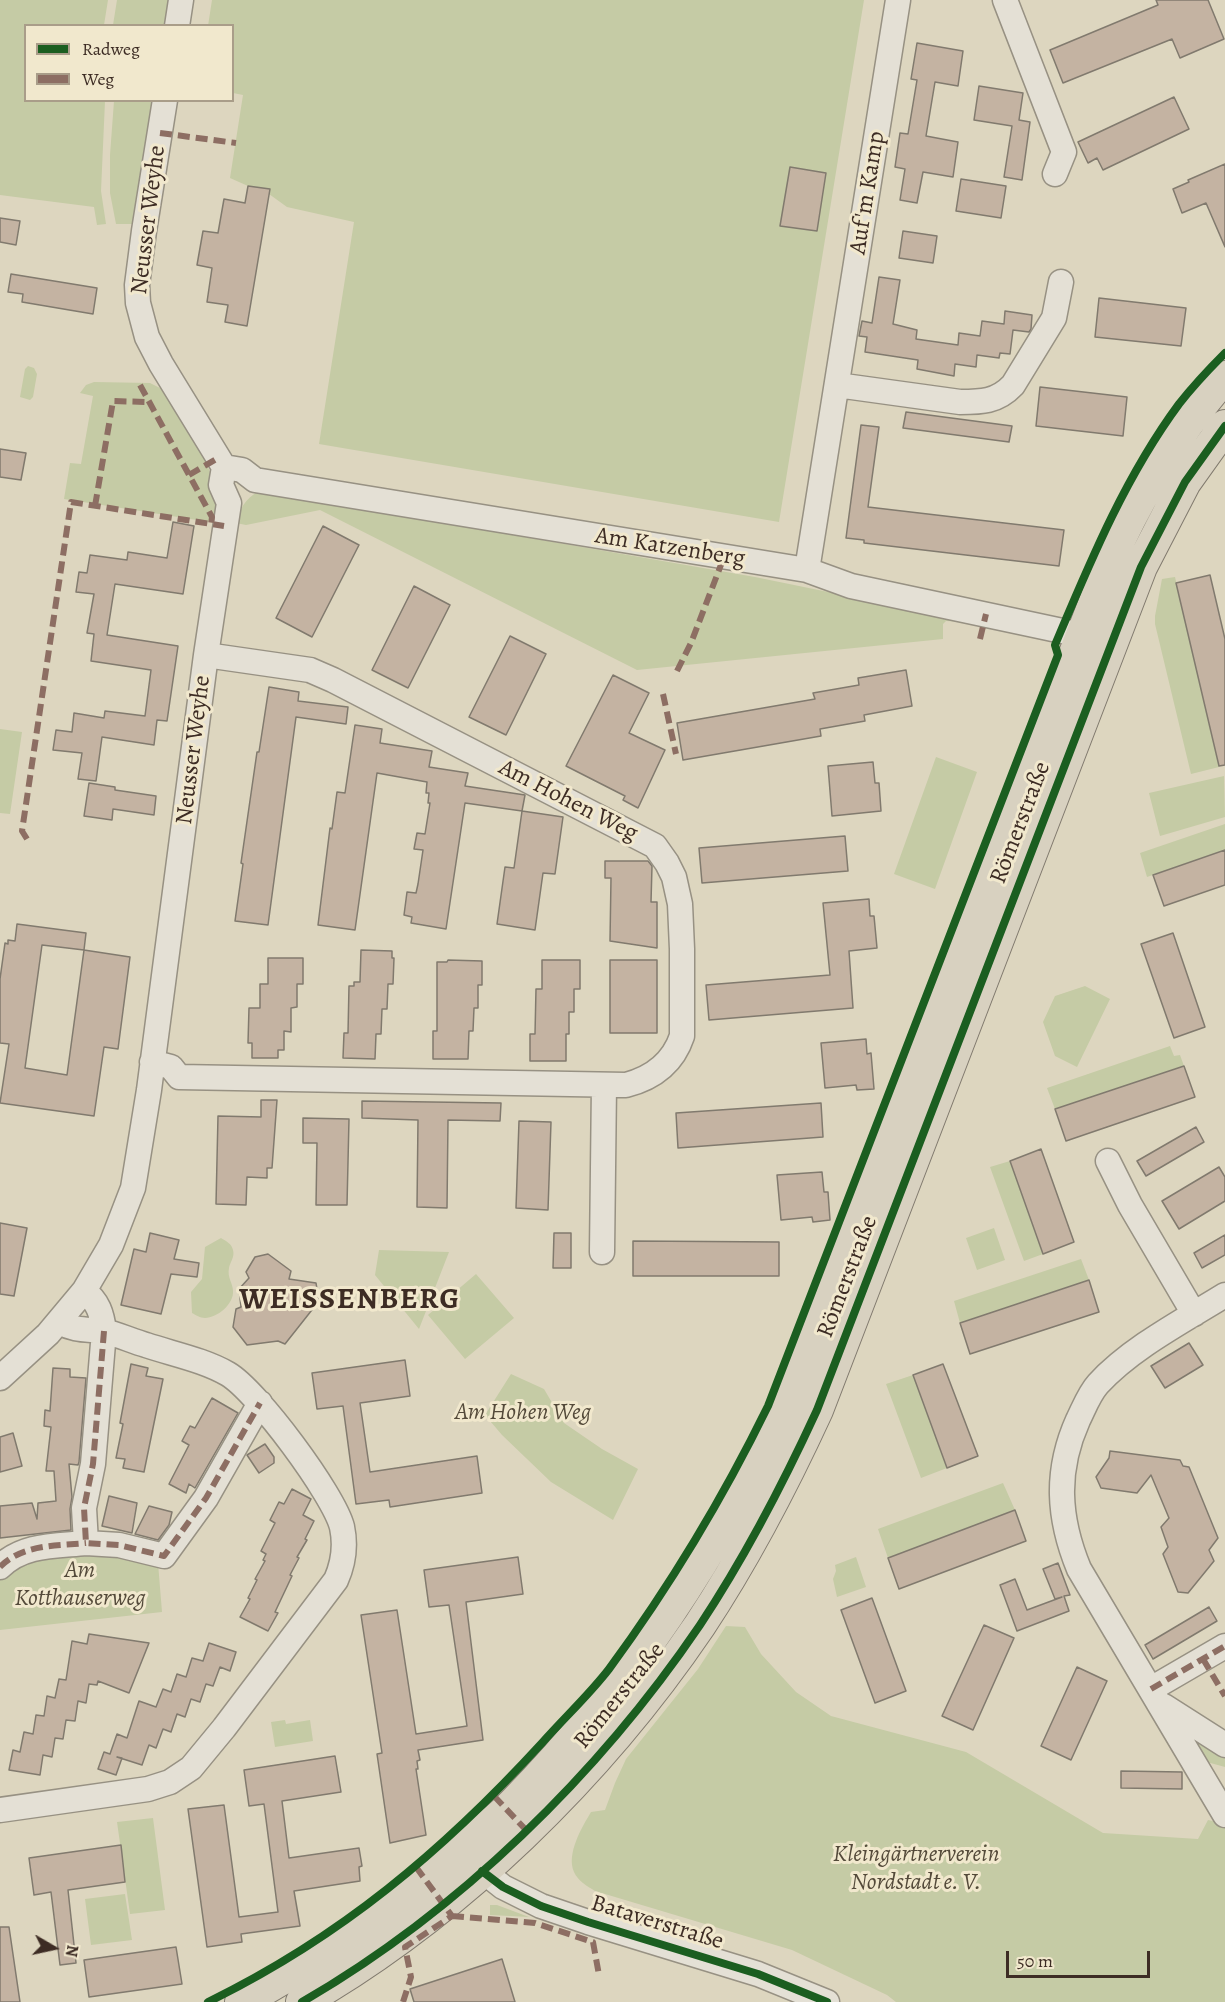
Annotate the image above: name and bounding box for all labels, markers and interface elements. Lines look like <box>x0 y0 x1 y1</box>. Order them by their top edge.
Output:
legend <box>24 24 234 102</box>
text: Radweg <box>82 37 140 61</box>
text: Weg <box>82 67 114 91</box>
street label: Auf'm Kamp <box>844 129 892 257</box>
street label: Neusser Weyhe <box>126 144 172 296</box>
street label: Am Katzenberg <box>593 522 747 574</box>
street label: Neusser Weyhe <box>171 674 217 826</box>
street label: Am Hohen Weg <box>494 754 642 848</box>
street label: Römerstraße <box>985 758 1057 888</box>
street label: Römerstraße <box>812 1212 884 1342</box>
district label: WEISSENBERG <box>239 1283 461 1319</box>
park label: Am Hohen Weg <box>455 1399 591 1427</box>
park label: Am Kotthauserweg <box>14 1557 146 1613</box>
street label: Römerstraße <box>568 1637 672 1755</box>
park label: Kleingärtnerverein Nordstadt e. V. <box>833 1841 999 1897</box>
street label: Bataverstraße <box>587 1889 727 1957</box>
north arrow <box>24 1918 84 1978</box>
scale bar <box>1009 1939 1153 1977</box>
text: N <box>60 1943 84 1958</box>
text: 50 m <box>1017 1949 1053 1973</box>

